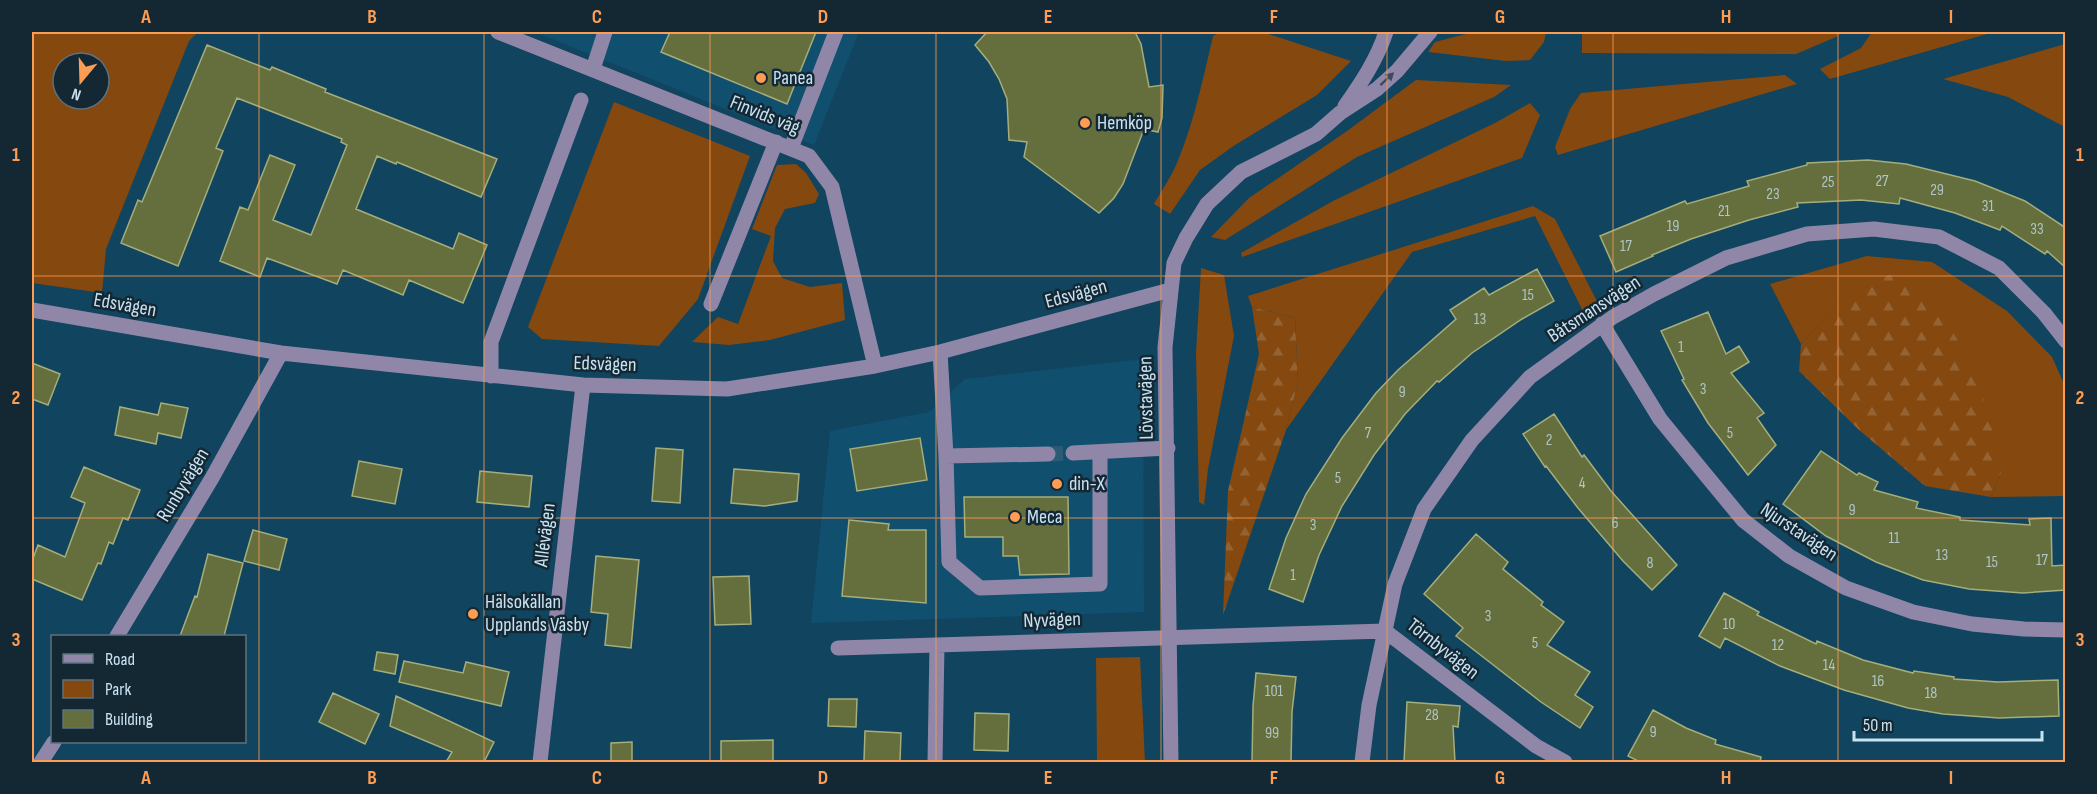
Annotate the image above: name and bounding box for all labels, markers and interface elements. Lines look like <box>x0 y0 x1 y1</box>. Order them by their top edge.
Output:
text: A <box>140 5 151 29</box>
text: B <box>367 5 377 29</box>
text: C <box>592 5 602 29</box>
text: D <box>818 5 828 29</box>
text: E <box>1044 5 1052 29</box>
text: F <box>1270 5 1278 29</box>
text: G <box>1495 5 1505 29</box>
text: H <box>1721 5 1731 29</box>
text: I <box>1949 5 1953 29</box>
north arrow <box>51 51 111 111</box>
place label: Panea <box>773 66 813 90</box>
marker: Panea <box>754 71 768 85</box>
one-way arrow <box>1380 73 1394 87</box>
text: N <box>69 83 84 104</box>
street label: Finvids väg <box>726 90 804 140</box>
place label: Hemköp <box>1097 111 1152 135</box>
marker: Hemköp <box>1078 116 1092 130</box>
text: 1 <box>12 143 20 167</box>
text: 1 <box>2076 143 2084 167</box>
house number: 27 <box>1875 172 1889 191</box>
house number: 25 <box>1821 173 1835 192</box>
house number: 29 <box>1930 181 1944 200</box>
house number: 23 <box>1766 185 1780 204</box>
house number: 31 <box>1982 197 1995 216</box>
house number: 21 <box>1718 202 1731 221</box>
house number: 19 <box>1667 217 1679 236</box>
house number: 33 <box>2030 220 2044 239</box>
house number: 17 <box>1620 237 1633 256</box>
street label: Båtsmansvägen <box>1543 270 1645 348</box>
street label: Edsvägen <box>1042 274 1110 314</box>
house number: 15 <box>1522 286 1534 305</box>
street label: Edsvägen <box>92 288 158 322</box>
house number: 13 <box>1474 310 1486 329</box>
house number: 1 <box>1678 338 1684 357</box>
street label: Edsvägen <box>573 351 637 377</box>
street label: Lövstavägen <box>1133 356 1159 440</box>
house number: 3 <box>1700 380 1706 399</box>
house number: 9 <box>1398 383 1406 402</box>
text: 2 <box>12 386 20 410</box>
text: 2 <box>2076 386 2084 410</box>
house number: 7 <box>1365 424 1372 443</box>
house number: 5 <box>1727 424 1733 443</box>
house number: 2 <box>1546 431 1552 450</box>
street label: Runbyvägen <box>152 444 214 526</box>
house number: 5 <box>1335 469 1341 488</box>
place label: din-X <box>1069 472 1105 496</box>
house number: 4 <box>1579 474 1586 493</box>
marker: din-X <box>1050 477 1064 491</box>
street label: Njurstavägen <box>1756 497 1842 567</box>
house number: 9 <box>1848 501 1856 520</box>
street label: Allévägen <box>529 502 561 569</box>
place label: Meca <box>1027 505 1062 529</box>
marker: Meca <box>1008 510 1022 524</box>
house number: 6 <box>1611 514 1619 533</box>
house number: 3 <box>1310 516 1316 535</box>
house number: 11 <box>1888 529 1900 548</box>
house number: 13 <box>1936 546 1948 565</box>
house number: 17 <box>2036 551 2049 570</box>
house number: 15 <box>1986 553 1998 572</box>
house number: 8 <box>1646 554 1654 573</box>
house number: 1 <box>1290 566 1296 585</box>
place label: Hälsokällan Upplands Väsby <box>485 590 590 637</box>
marker: Hälsokällan Upplands Väsby <box>466 607 480 621</box>
street label: Nyvägen <box>1023 607 1081 633</box>
house number: 3 <box>1485 607 1491 626</box>
street label: Törnbyvägen <box>1402 613 1484 685</box>
house number: 10 <box>1723 615 1735 634</box>
text: 3 <box>12 628 21 652</box>
text: 3 <box>2076 628 2085 652</box>
house number: 5 <box>1532 634 1538 653</box>
legend <box>51 635 246 743</box>
house number: 12 <box>1772 636 1784 655</box>
text: Road <box>105 649 135 670</box>
house number: 14 <box>1823 656 1835 675</box>
house number: 16 <box>1872 672 1884 691</box>
text: Park <box>105 679 131 700</box>
house number: 101 <box>1265 682 1284 701</box>
house number: 18 <box>1925 684 1937 703</box>
scale bar <box>1854 704 2042 742</box>
house number: 28 <box>1425 706 1439 725</box>
text: Building <box>105 709 153 730</box>
text: 50 m <box>1863 715 1893 736</box>
house number: 9 <box>1649 723 1657 742</box>
house number: 99 <box>1265 724 1279 743</box>
text: A <box>140 766 151 790</box>
text: B <box>367 766 377 790</box>
text: C <box>592 766 602 790</box>
text: D <box>818 766 828 790</box>
text: E <box>1044 766 1052 790</box>
text: F <box>1270 766 1278 790</box>
text: G <box>1495 766 1505 790</box>
text: H <box>1721 766 1731 790</box>
text: I <box>1949 766 1953 790</box>

